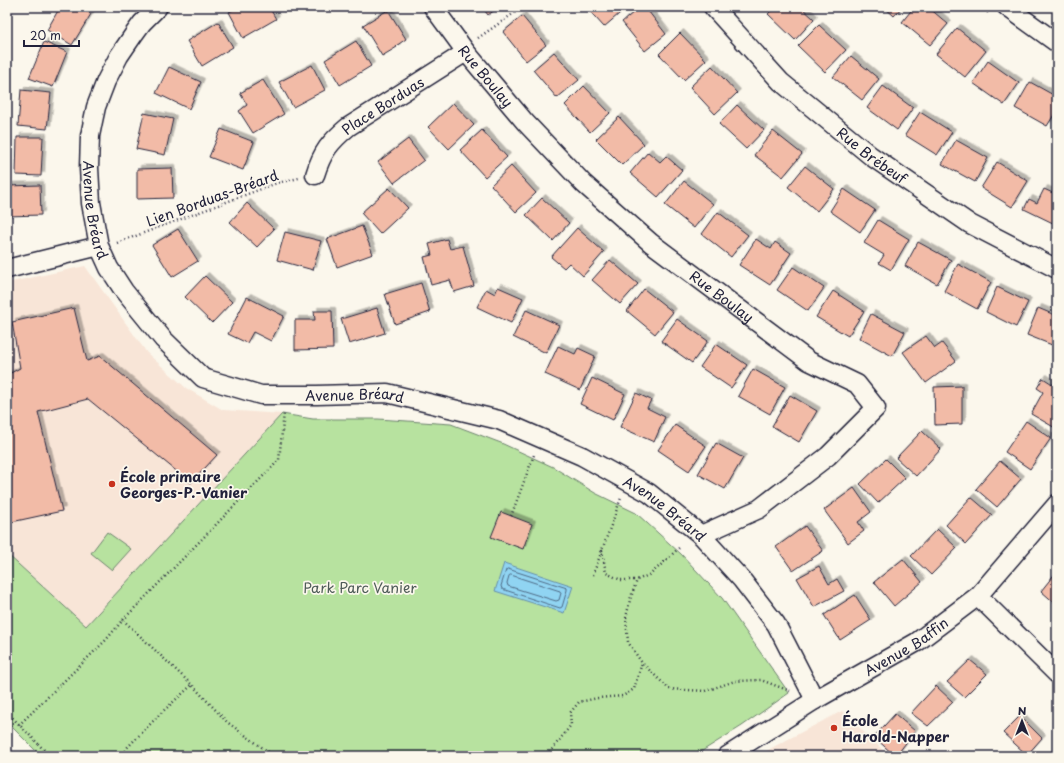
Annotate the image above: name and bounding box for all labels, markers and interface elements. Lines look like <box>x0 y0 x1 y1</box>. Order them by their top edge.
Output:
scale bar <box>24 22 79 48</box>
text: 20 m <box>30 26 61 44</box>
street label: Rue Boulay <box>454 41 518 111</box>
street label: Place Borduas <box>336 71 428 139</box>
street label: Rue Brébeuf <box>833 122 912 189</box>
street label: Avenue Bréard <box>78 161 114 263</box>
street label: Lien Borduas-Bréard <box>143 164 281 232</box>
street label: Rue Boulay <box>686 265 759 327</box>
street label: Avenue Bréard <box>305 382 407 407</box>
place label: École primaire Georges-P.-Vanier <box>120 466 248 503</box>
street label: Avenue Bréard <box>620 470 712 546</box>
marker: École primaire Georges-P.-Vanier <box>107 479 117 489</box>
park label: Park Parc Vanier <box>303 577 417 598</box>
street label: Avenue Baffin <box>860 612 952 680</box>
north arrow <box>1002 701 1042 741</box>
text: N <box>1018 702 1027 719</box>
place label: École Harold-Napper <box>842 710 950 747</box>
marker: École Harold-Napper <box>829 723 839 733</box>

